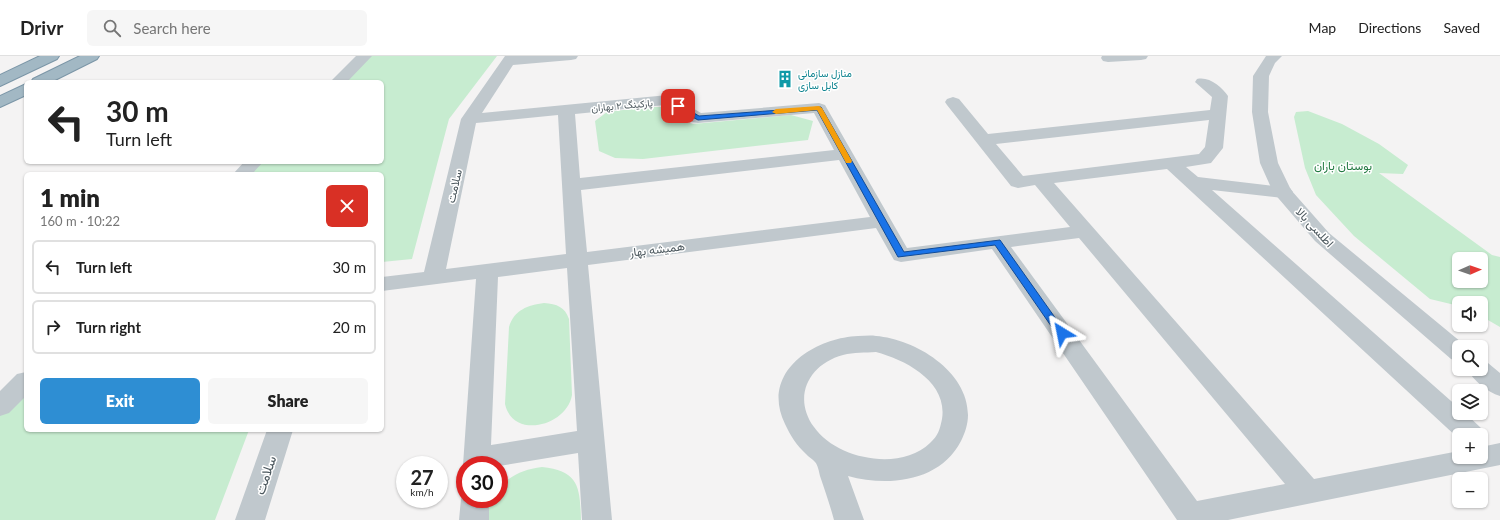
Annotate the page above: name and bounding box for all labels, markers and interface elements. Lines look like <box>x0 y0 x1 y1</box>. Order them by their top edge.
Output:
search box <box>87 10 367 46</box>
text: Drivr <box>20 16 63 39</box>
icon: search <box>101 17 123 39</box>
text: Search here <box>133 19 211 37</box>
text: Map <box>1309 19 1336 36</box>
text: Directions <box>1358 19 1421 36</box>
text: Saved <box>1443 19 1480 36</box>
place label: منازل سازمانی کابل سازی <box>798 67 852 92</box>
building icon: منازل سازمانی کابل سازی <box>775 69 795 89</box>
pin <box>661 89 695 123</box>
text: 30 m <box>106 94 169 128</box>
icon: arrive <box>667 95 689 117</box>
icon: left <box>40 96 92 148</box>
street label: پارکینگ ۲ بهاران <box>591 96 653 116</box>
text: Turn left <box>106 128 172 150</box>
park label: بوستان باران <box>1314 158 1372 174</box>
street label: سلامت <box>443 168 465 204</box>
text: 1 min <box>40 183 100 212</box>
button: close <box>326 185 368 227</box>
street label: اطلسی بالا <box>1292 204 1337 251</box>
text: 160 m · 10:22 <box>40 213 120 229</box>
street label: همیشه بهار <box>627 238 686 261</box>
north arrow <box>1452 252 1488 288</box>
map controls <box>1452 252 1488 508</box>
icon: left <box>42 256 64 278</box>
text: Turn left <box>76 258 132 276</box>
text: 30 m <box>332 258 366 276</box>
button: sound <box>1452 296 1488 332</box>
position arrow <box>1041 312 1083 354</box>
icon: right <box>42 316 64 338</box>
text: Turn right <box>76 318 141 336</box>
text: 20 m <box>332 318 366 336</box>
button: search <box>1452 340 1488 376</box>
button: Exit <box>40 378 200 424</box>
button: Share <box>208 378 368 424</box>
button: layers <box>1452 384 1488 420</box>
button: + <box>1452 428 1488 464</box>
street label: سلامت <box>250 453 280 497</box>
speed limit sign: 30 <box>456 456 508 508</box>
text: 27 <box>410 465 434 489</box>
button: − <box>1452 472 1488 508</box>
text: km/h <box>410 486 434 498</box>

